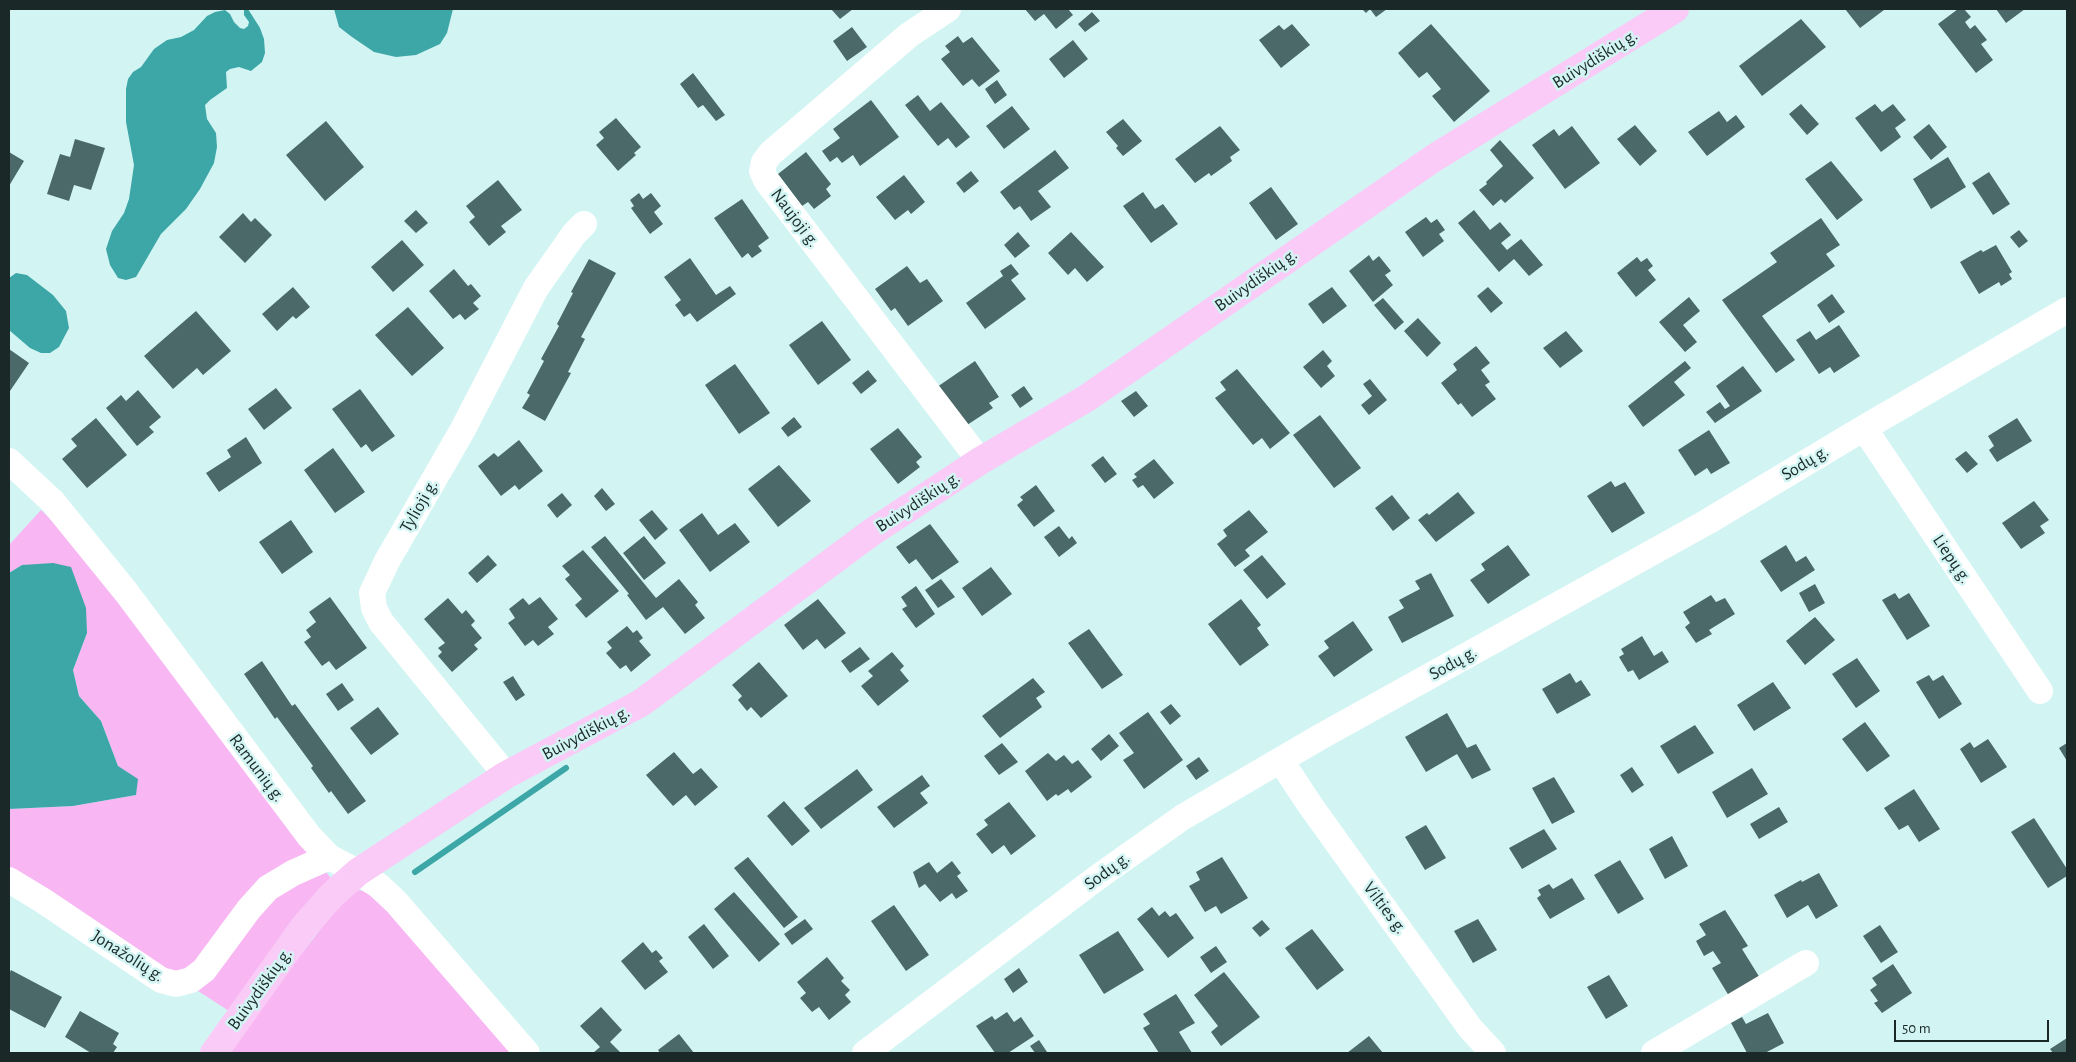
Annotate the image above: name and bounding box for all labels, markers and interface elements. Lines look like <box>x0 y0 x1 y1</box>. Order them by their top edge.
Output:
street label: Buivydiškių g. <box>1548 24 1642 94</box>
street label: Naujoji g. <box>766 184 824 252</box>
street label: Buivydiškių g. <box>1210 244 1302 316</box>
street label: Sodų g. <box>1777 441 1833 485</box>
street label: Buivydiškių g. <box>872 467 964 537</box>
street label: Tylioji g. <box>395 476 443 536</box>
street label: Liepų g. <box>1928 530 1976 588</box>
street label: Sodų g. <box>1425 641 1481 685</box>
street label: Buivydiškių g. <box>538 701 634 765</box>
street label: Ramunių g. <box>224 730 290 806</box>
street label: Sodų g. <box>1080 847 1134 895</box>
street label: Vilties g. <box>1358 878 1412 938</box>
street label: Jonažolių g. <box>88 925 168 987</box>
street label: Buivydiškių g. <box>223 944 297 1034</box>
scale bar <box>1896 1010 2051 1042</box>
text: 50 m <box>1902 1021 1931 1036</box>

